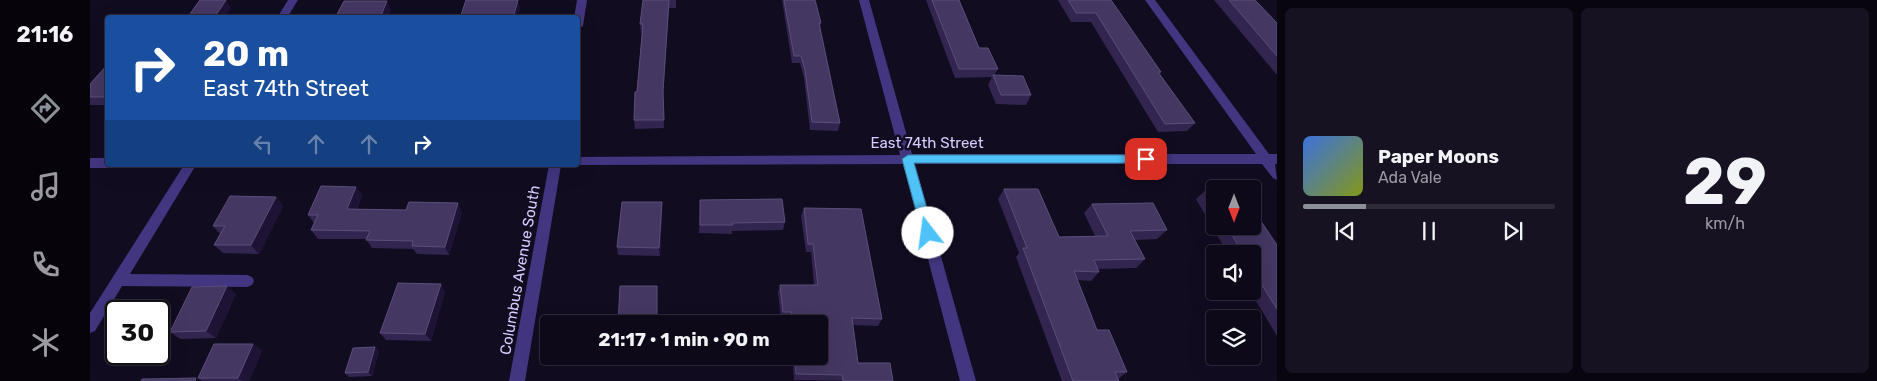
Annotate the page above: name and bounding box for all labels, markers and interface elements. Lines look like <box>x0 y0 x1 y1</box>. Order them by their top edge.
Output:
text: 21:16 <box>17 21 73 48</box>
text: 20 m <box>203 33 289 75</box>
icon: right <box>120 35 185 100</box>
text: East 74th Street <box>203 75 369 102</box>
icon: directions <box>28 91 63 126</box>
icon: left <box>249 130 277 158</box>
icon: ahead <box>302 130 330 158</box>
icon: ahead <box>355 130 383 158</box>
icon: right <box>408 130 436 158</box>
street label: East 74th Street <box>870 134 984 152</box>
pin <box>1125 138 1167 180</box>
text: 29 <box>1683 143 1767 220</box>
icon: arrive <box>1132 145 1160 173</box>
text: Paper Moons <box>1378 145 1499 168</box>
text: Ada Vale <box>1378 168 1442 187</box>
icon: music <box>28 169 63 204</box>
north arrow <box>1206 180 1261 235</box>
map controls <box>1206 180 1261 365</box>
street label: Columbus Avenue South <box>496 184 544 356</box>
position arrow <box>901 206 953 258</box>
text: km/h <box>1705 214 1745 233</box>
icon: previous <box>1331 217 1359 245</box>
icon: pause <box>1415 217 1443 245</box>
icon: next <box>1499 217 1527 245</box>
button: sound <box>1206 245 1261 300</box>
icon: phone <box>28 247 63 282</box>
speed limit sign: 30 <box>105 300 170 365</box>
button: layers <box>1206 310 1261 365</box>
icon: climate <box>28 325 63 360</box>
text: 21:17 · 1 min · 90 m <box>598 328 770 351</box>

